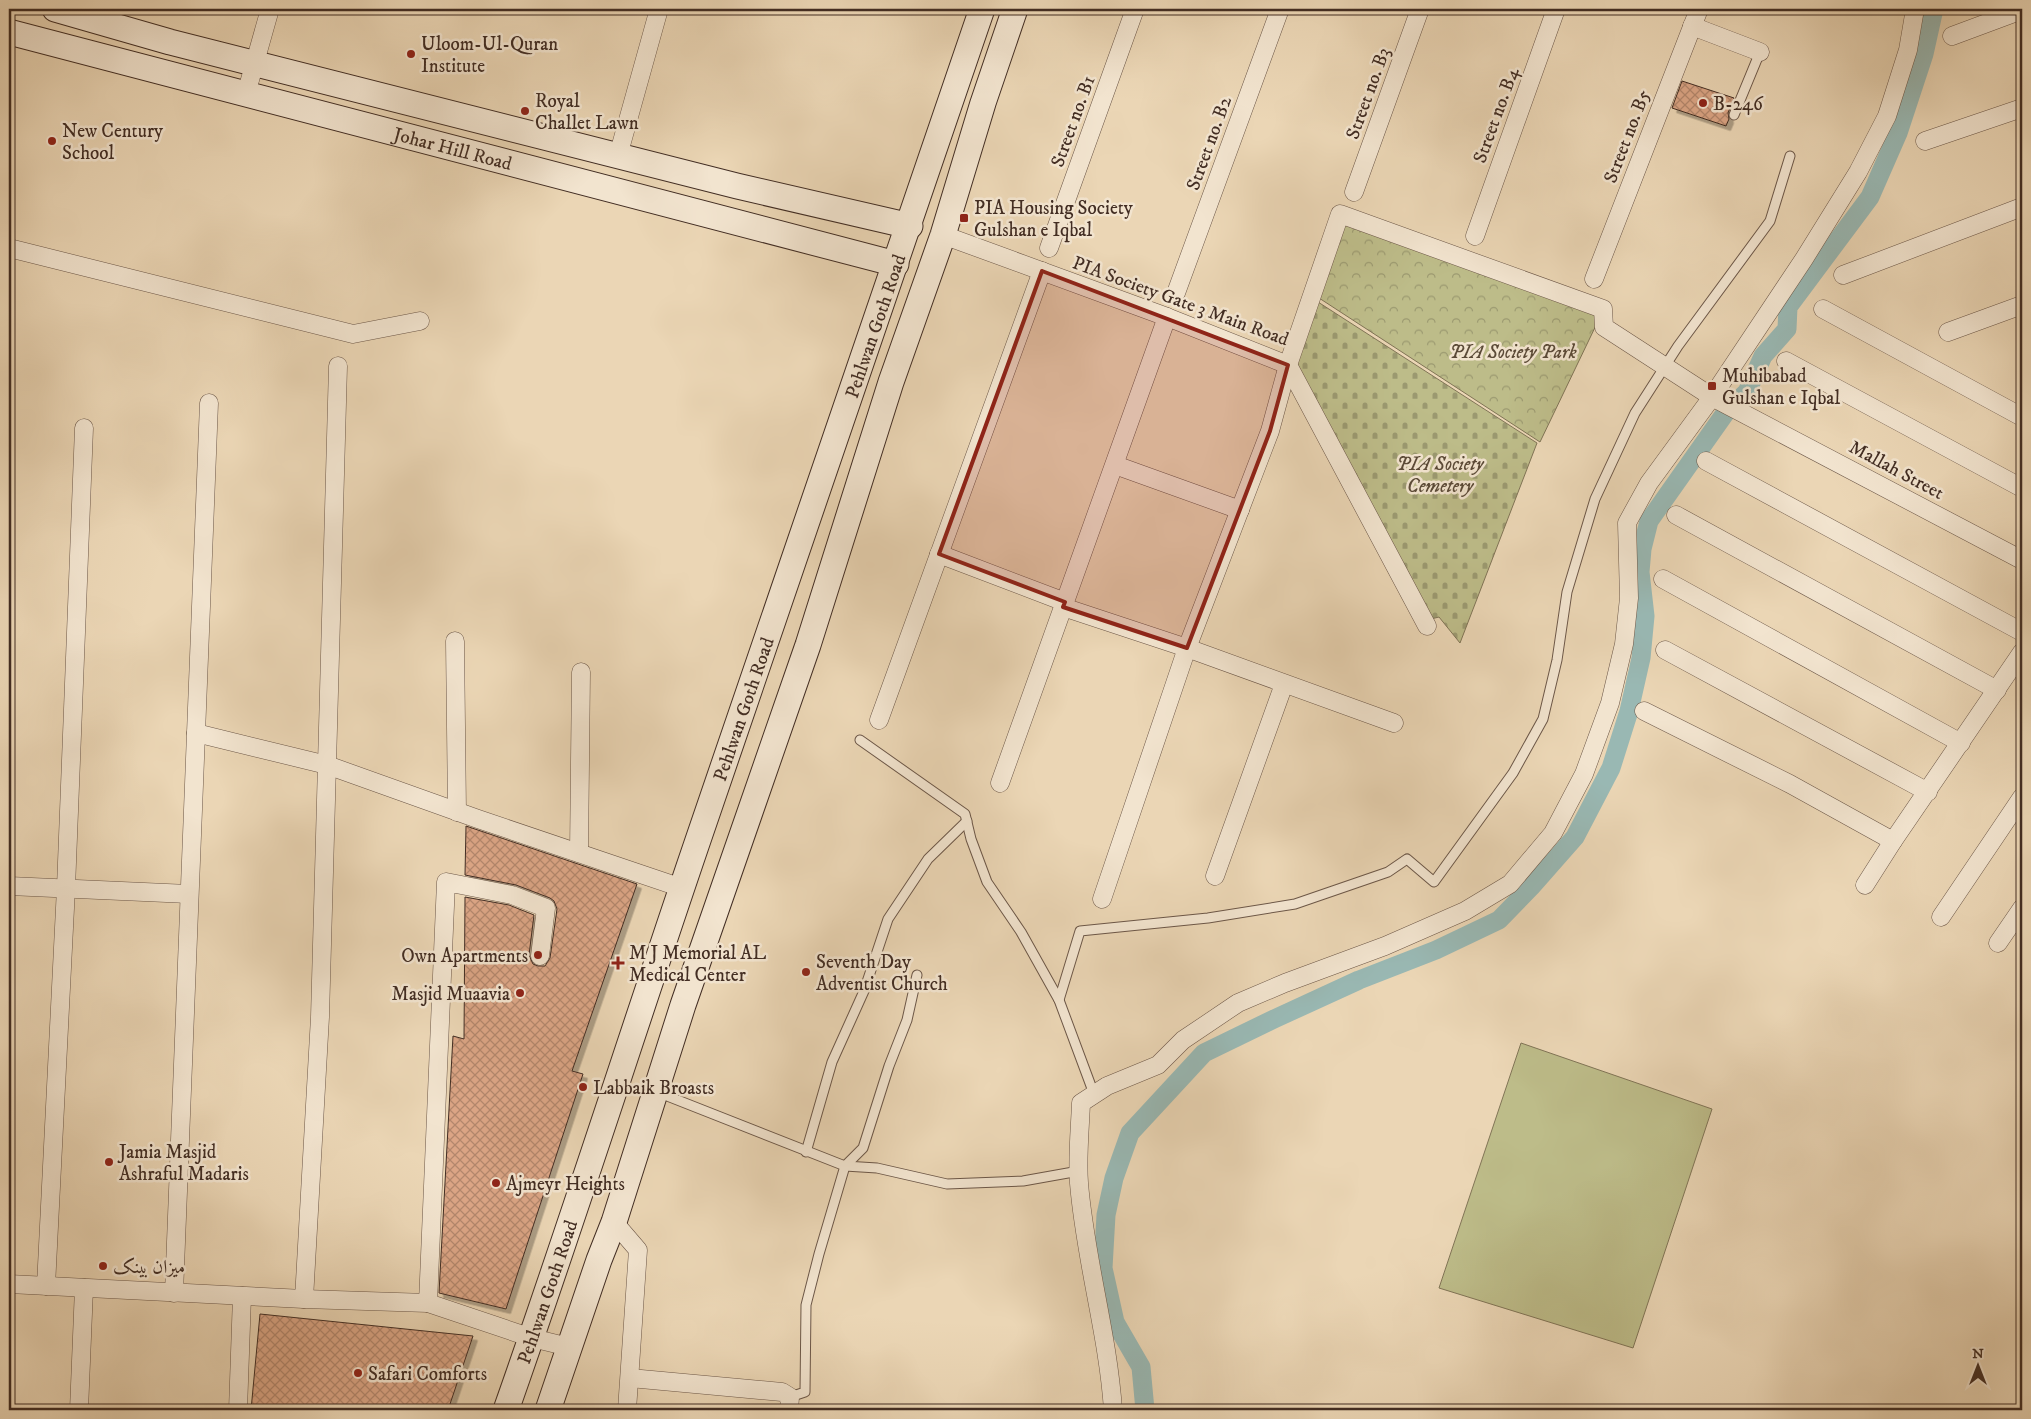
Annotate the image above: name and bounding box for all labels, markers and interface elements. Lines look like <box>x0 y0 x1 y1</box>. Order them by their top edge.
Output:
place label: Uloom-Ul-Quran Institute <box>421 33 558 78</box>
street label: Street no. B3 <box>1341 45 1396 142</box>
marker: Uloom-Ul-Quran Institute <box>405 48 417 60</box>
street label: Street no. B4 <box>1469 64 1525 166</box>
street label: Street no. B1 <box>1046 73 1101 170</box>
street label: Street no. B5 <box>1599 86 1656 186</box>
place label: Royal Challet Lawn <box>535 90 639 135</box>
street label: Street no. B2 <box>1182 93 1237 194</box>
place label: B-246 <box>1713 93 1764 116</box>
marker: B-246 <box>1697 97 1709 109</box>
marker: Royal Challet Lawn <box>519 105 531 117</box>
place label: New Century School <box>62 120 164 165</box>
street label: Johar Hill Road <box>389 123 515 176</box>
marker: New Century School <box>46 135 58 147</box>
place label: PIA Housing Society Gulshan e Iqbal <box>974 197 1134 243</box>
marker: PIA Housing Society Gulshan e Iqbal <box>958 212 970 224</box>
street label: Pehlwan Goth Road <box>841 251 912 401</box>
street label: PIA Society Gate 3 Main Road <box>1069 252 1292 351</box>
park label: PIA Society Park <box>1449 341 1577 364</box>
place label: Muhibabad Gulshan e Iqbal <box>1722 365 1840 411</box>
marker: Muhibabad Gulshan e Iqbal <box>1706 380 1718 392</box>
street label: Mallah Street <box>1845 436 1948 505</box>
park label: PIA Society Cemetery <box>1397 453 1485 498</box>
street label: Pehlwan Goth Road <box>709 634 780 784</box>
place label: M J Memorial AL Medical Center <box>629 942 766 987</box>
place label: Own Apartments <box>401 945 528 968</box>
marker: Own Apartments <box>532 949 544 961</box>
place label: Seventh Day Adventist Church <box>816 951 948 996</box>
marker: M J Memorial AL Medical Center <box>611 956 625 970</box>
marker: Seventh Day Adventist Church <box>800 966 812 978</box>
place label: Masjid Muaavia <box>392 983 510 1006</box>
marker: Masjid Muaavia <box>514 987 526 999</box>
place label: Labbaik Broasts <box>593 1077 714 1100</box>
marker: Labbaik Broasts <box>577 1081 589 1093</box>
place label: Jamia Masjid Ashraful Madaris <box>117 1141 249 1186</box>
marker: Jamia Masjid Ashraful Madaris <box>103 1156 115 1168</box>
place label: Ajmeyr Heights <box>506 1173 625 1196</box>
marker: Ajmeyr Heights <box>490 1177 502 1189</box>
street label: Pehlwan Goth Road <box>513 1217 583 1367</box>
place label: میزان بینک <box>113 1256 185 1279</box>
marker: میزان بینک <box>97 1260 109 1272</box>
north arrow <box>1954 1342 2004 1392</box>
text: N <box>1972 1345 1984 1363</box>
place label: Safari Comforts <box>368 1363 487 1386</box>
marker: Safari Comforts <box>352 1367 364 1379</box>

